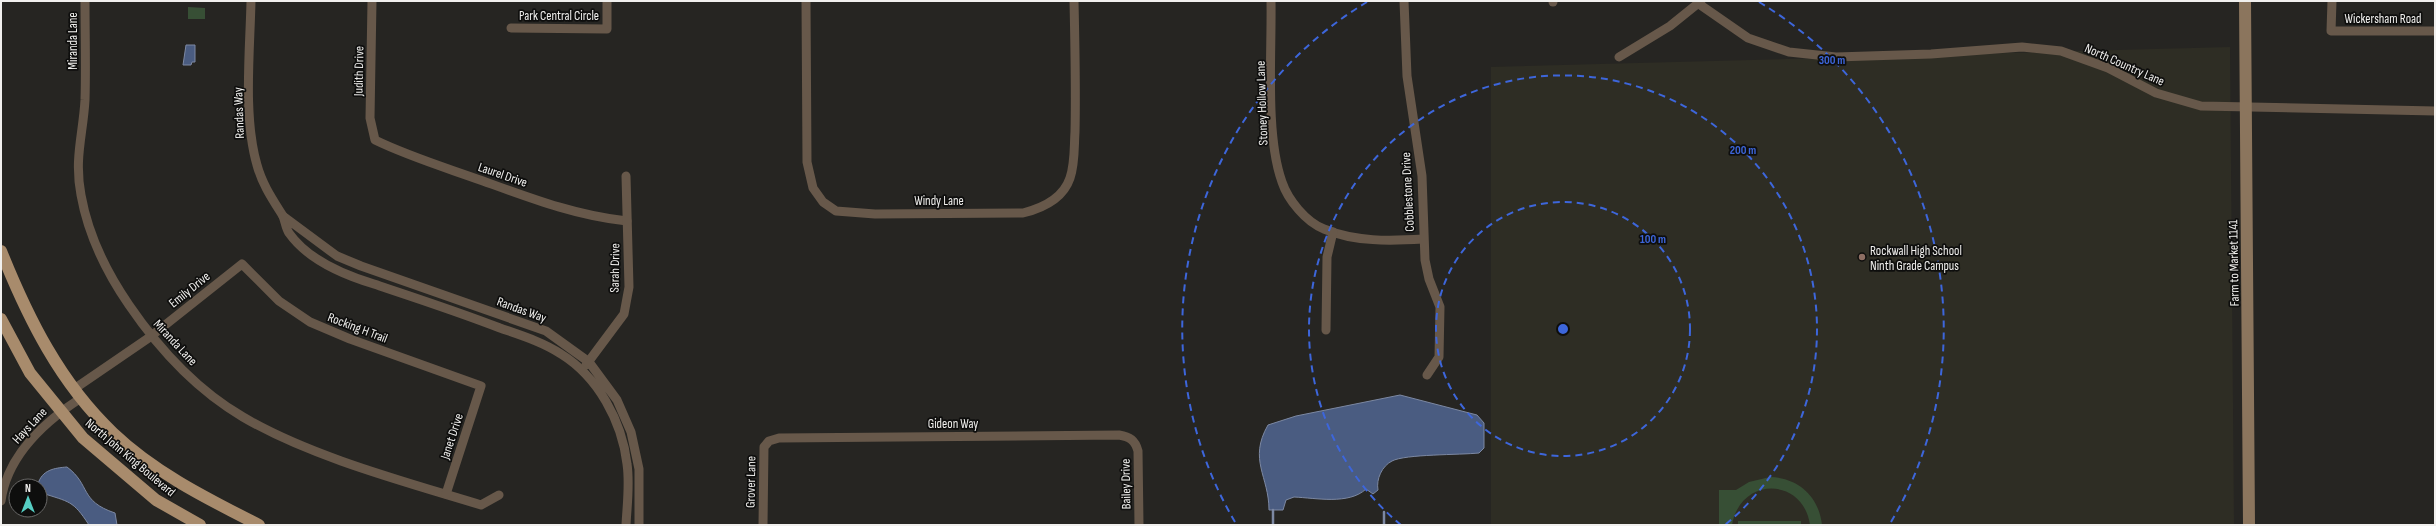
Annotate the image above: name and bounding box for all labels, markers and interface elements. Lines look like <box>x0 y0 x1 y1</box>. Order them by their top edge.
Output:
street label: Park Central Circle <box>519 8 599 24</box>
street label: Wickersham Road <box>2345 11 2421 27</box>
street label: Miranda Lane <box>65 12 81 70</box>
street label: North Country Lane <box>2082 40 2167 90</box>
street label: Judith Drive <box>351 46 367 97</box>
text: 300 m <box>1819 53 1845 68</box>
street label: Stoney Hollow Lane <box>1253 60 1271 146</box>
street label: Randas Way <box>230 87 248 139</box>
text: 200 m <box>1730 143 1756 158</box>
street label: Cobblestone Drive <box>1398 152 1418 232</box>
street label: Laurel Drive <box>476 159 529 191</box>
street label: Windy Lane <box>914 193 964 209</box>
street label: Farm to Market 1141 <box>2225 219 2243 306</box>
text: 100 m <box>1640 232 1666 247</box>
street label: Sarah Drive <box>607 243 623 293</box>
place label: Rockwall High School Ninth Grade Campus <box>1870 243 1962 274</box>
marker: Rockwall High School Ninth Grade Campus <box>1857 252 1867 262</box>
street label: Emily Drive <box>166 268 213 311</box>
street label: Randas Way <box>495 294 549 326</box>
street label: Rocking H Trail <box>325 309 390 347</box>
street label: Miranda Lane <box>150 316 201 369</box>
centre of rings <box>1556 322 1570 336</box>
street label: Hays Lane <box>9 404 51 447</box>
street label: Janet Drive <box>437 411 467 462</box>
street label: North John King Boulevard <box>82 415 179 500</box>
street label: Gideon Way <box>928 416 978 432</box>
street label: Grover Lane <box>743 456 759 508</box>
street label: Bailey Drive <box>1118 459 1134 509</box>
north arrow <box>8 478 48 518</box>
text: N <box>25 482 31 495</box>

